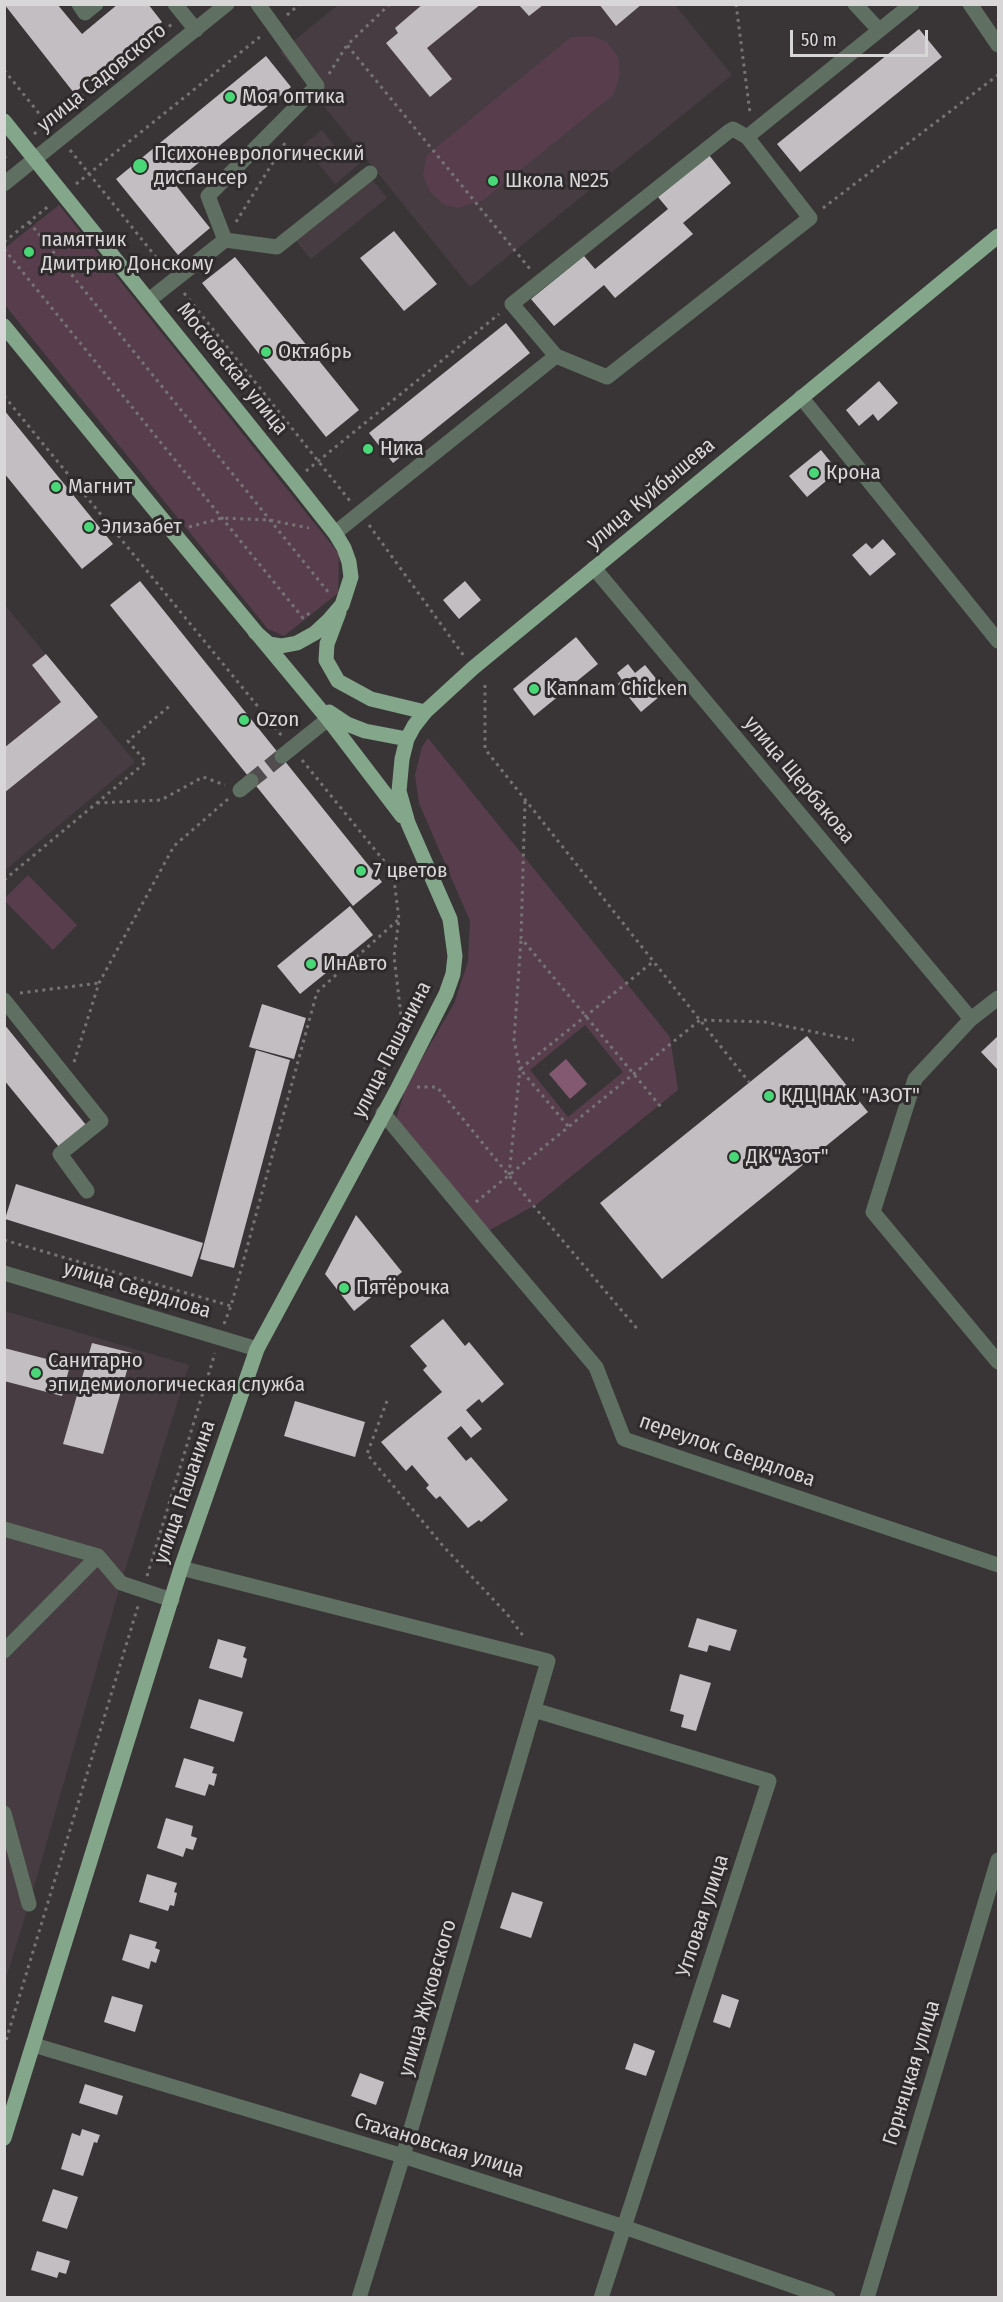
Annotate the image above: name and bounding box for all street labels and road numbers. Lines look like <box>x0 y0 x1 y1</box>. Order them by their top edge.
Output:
street label: улица Садовского <box>32 18 172 138</box>
street label: Московская улица <box>171 298 293 440</box>
street label: улица Куйбышева <box>582 433 720 555</box>
street label: улица Щербакова <box>738 711 860 849</box>
street label: улица Пашанина <box>347 978 437 1122</box>
street label: улица Свердлова <box>60 1256 214 1324</box>
street label: переулок Свердлова <box>636 1409 818 1493</box>
street label: улица Пашанина <box>149 1417 221 1567</box>
street label: Угловая улица <box>671 1852 735 1980</box>
street label: улица Жуковского <box>394 1917 462 2079</box>
street label: Горняцкая улица <box>878 1997 946 2149</box>
street label: Стахановская улица <box>351 2108 527 2184</box>

